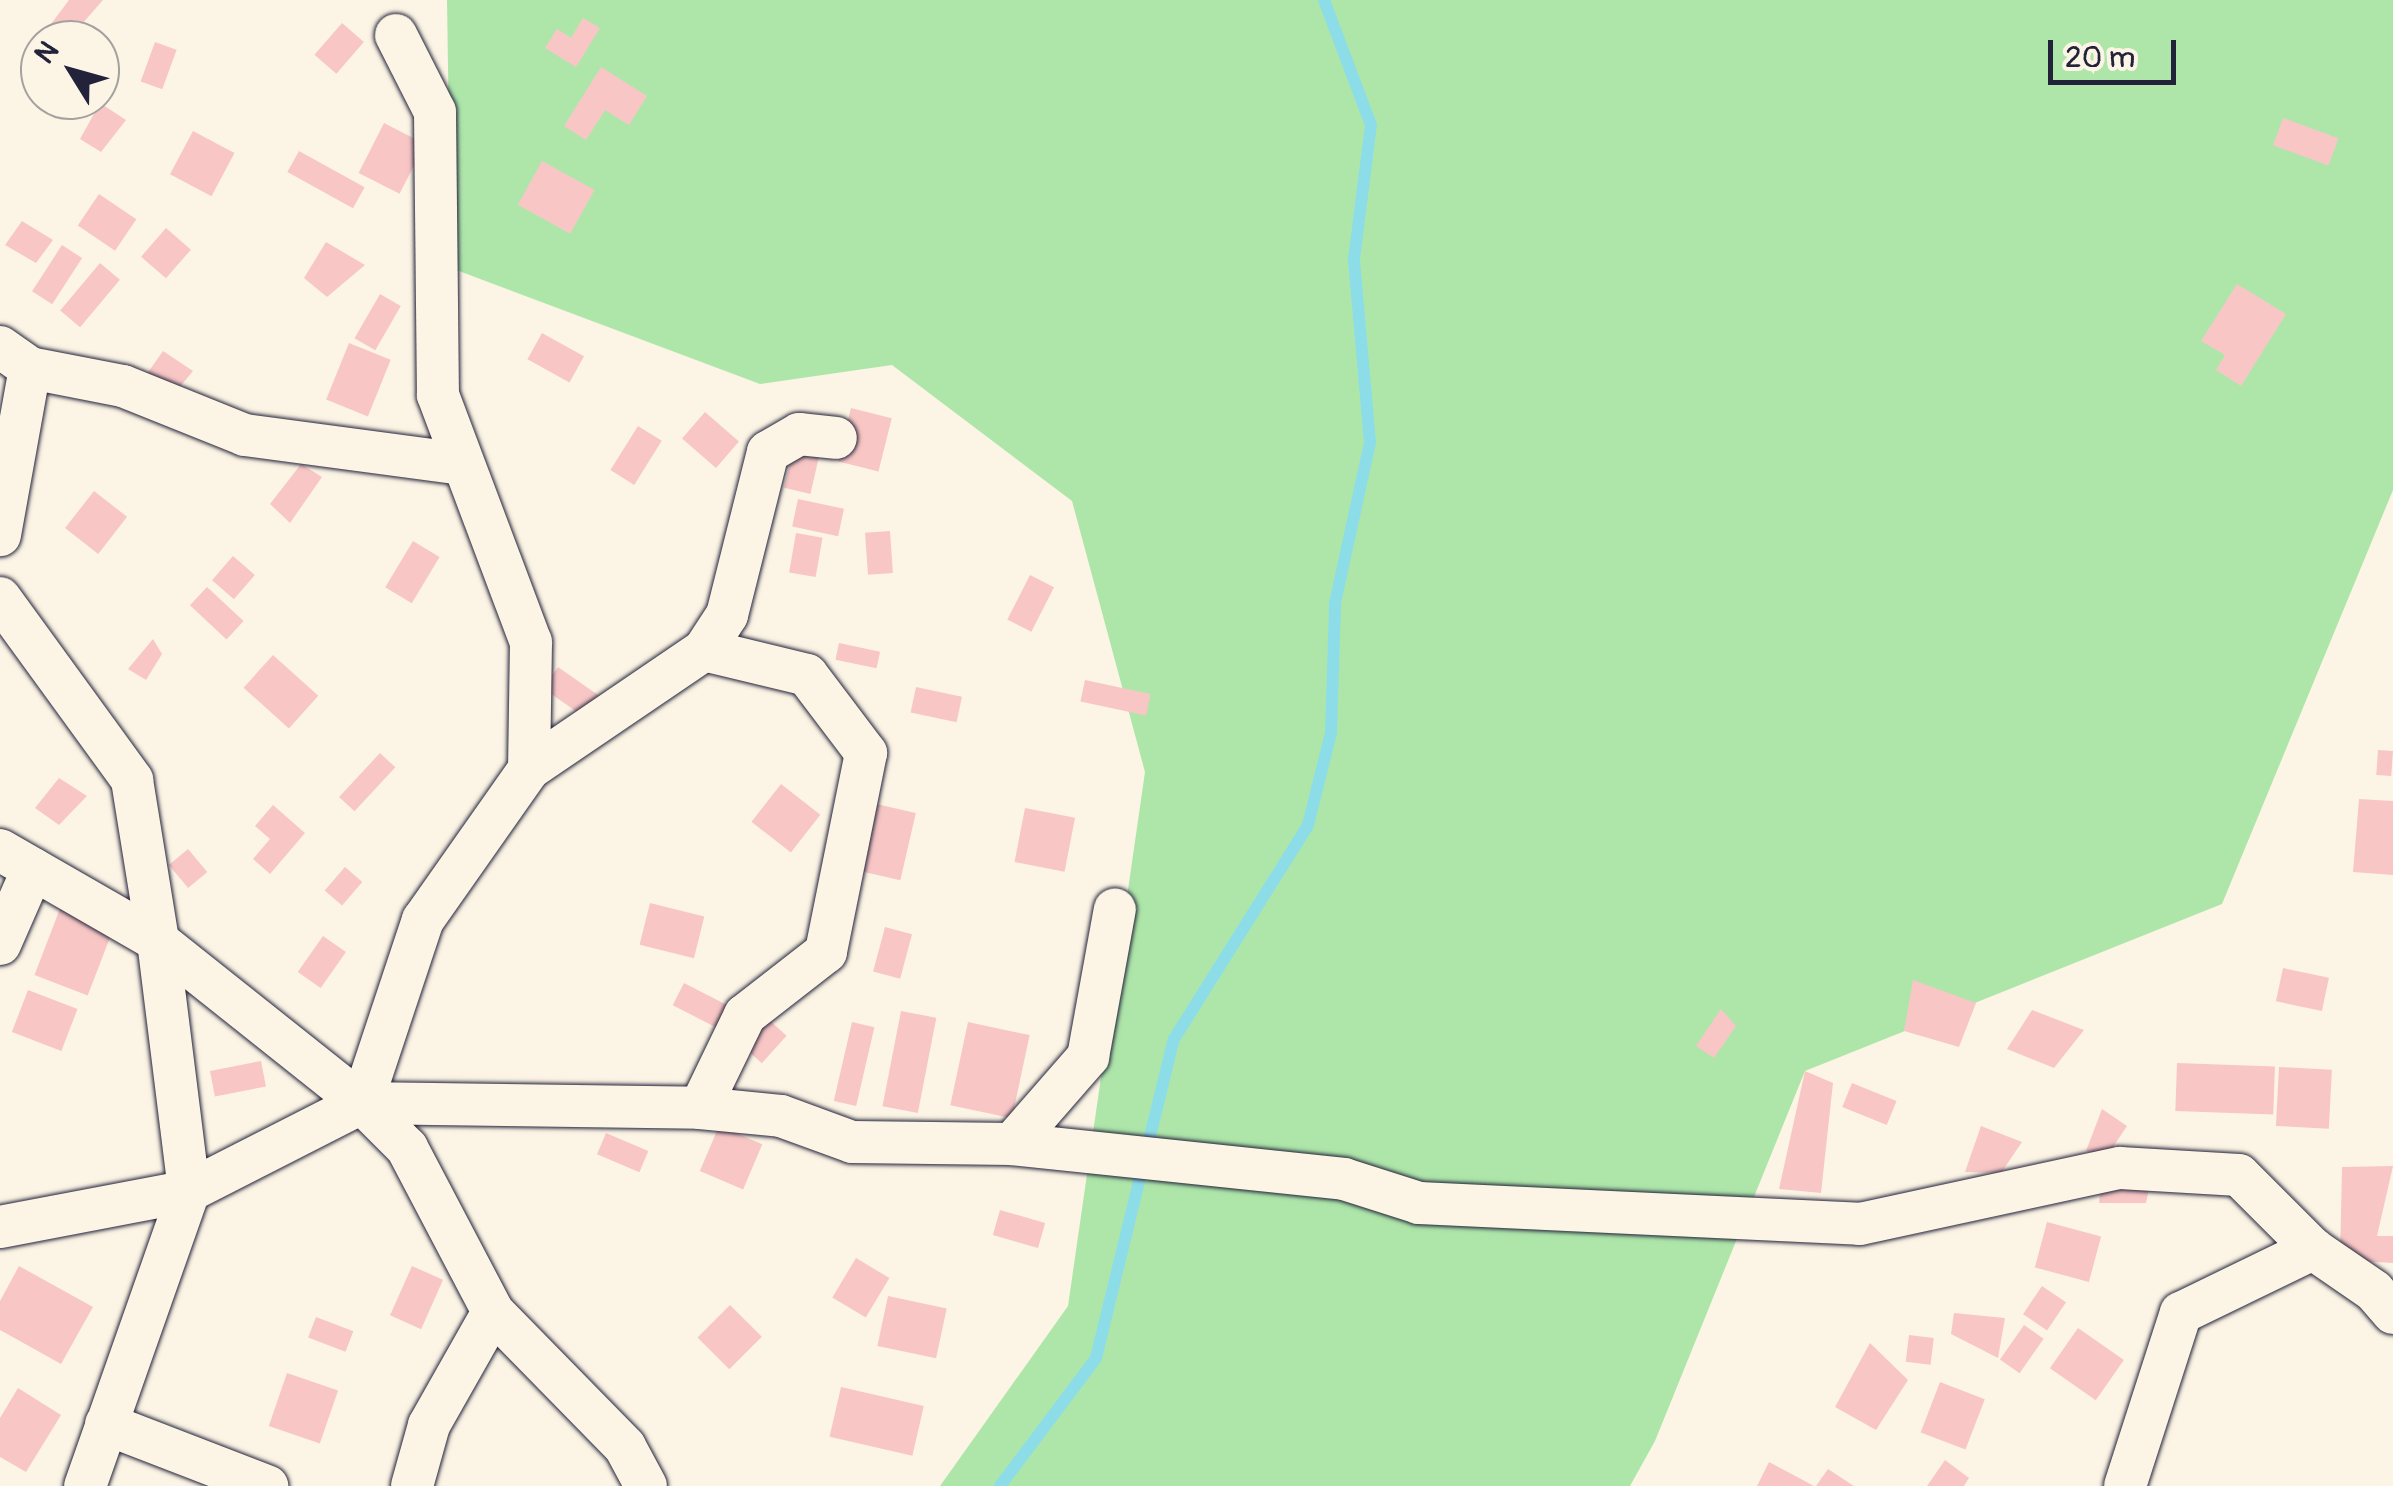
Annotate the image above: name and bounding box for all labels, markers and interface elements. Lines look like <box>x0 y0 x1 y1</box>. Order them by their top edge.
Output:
north arrow <box>20 20 120 120</box>
scale bar <box>2053 20 2180 82</box>
text: N <box>28 35 67 71</box>
text: 20 m <box>2065 39 2135 76</box>

